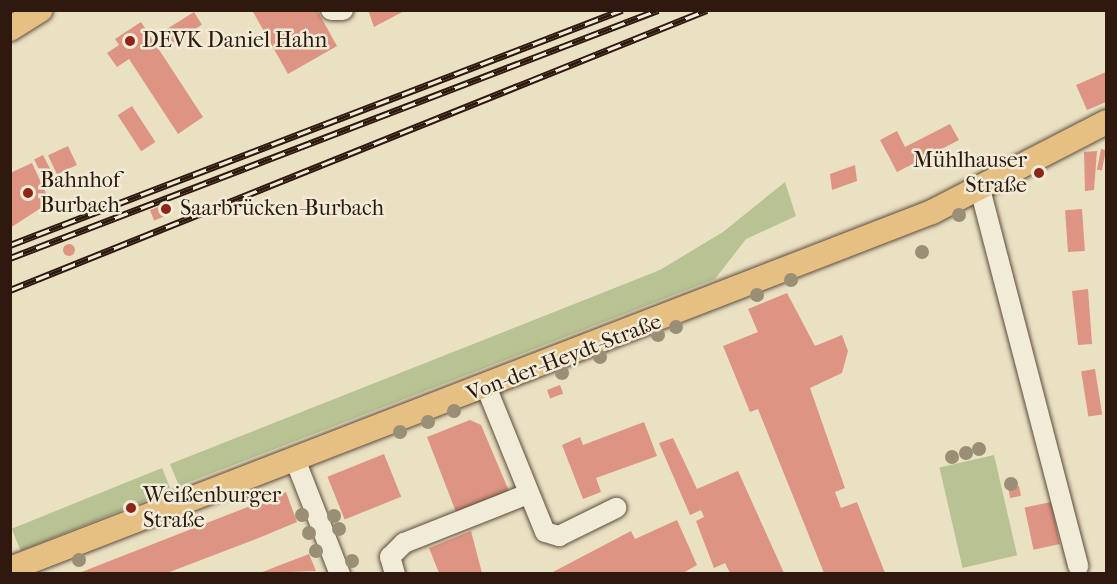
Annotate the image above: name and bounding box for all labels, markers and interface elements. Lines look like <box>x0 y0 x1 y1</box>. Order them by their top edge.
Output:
place label: DEVK Daniel Hahn <box>142 28 327 54</box>
marker: DEVK Daniel Hahn <box>123 34 137 48</box>
place label: Mühlhauser Straße <box>913 147 1027 198</box>
marker: Mühlhauser Straße <box>1032 166 1046 180</box>
place label: Bahnhof Burbach <box>40 167 120 218</box>
marker: Bahnhof Burbach <box>21 186 35 200</box>
place label: Saarbrücken-Burbach <box>180 196 384 222</box>
marker: Saarbrücken-Burbach <box>157 200 175 218</box>
street label: Von-der-Heydt-Straße <box>463 309 665 407</box>
place label: Weißenburger Straße <box>143 482 281 534</box>
marker: Weißenburger Straße <box>124 501 138 515</box>

